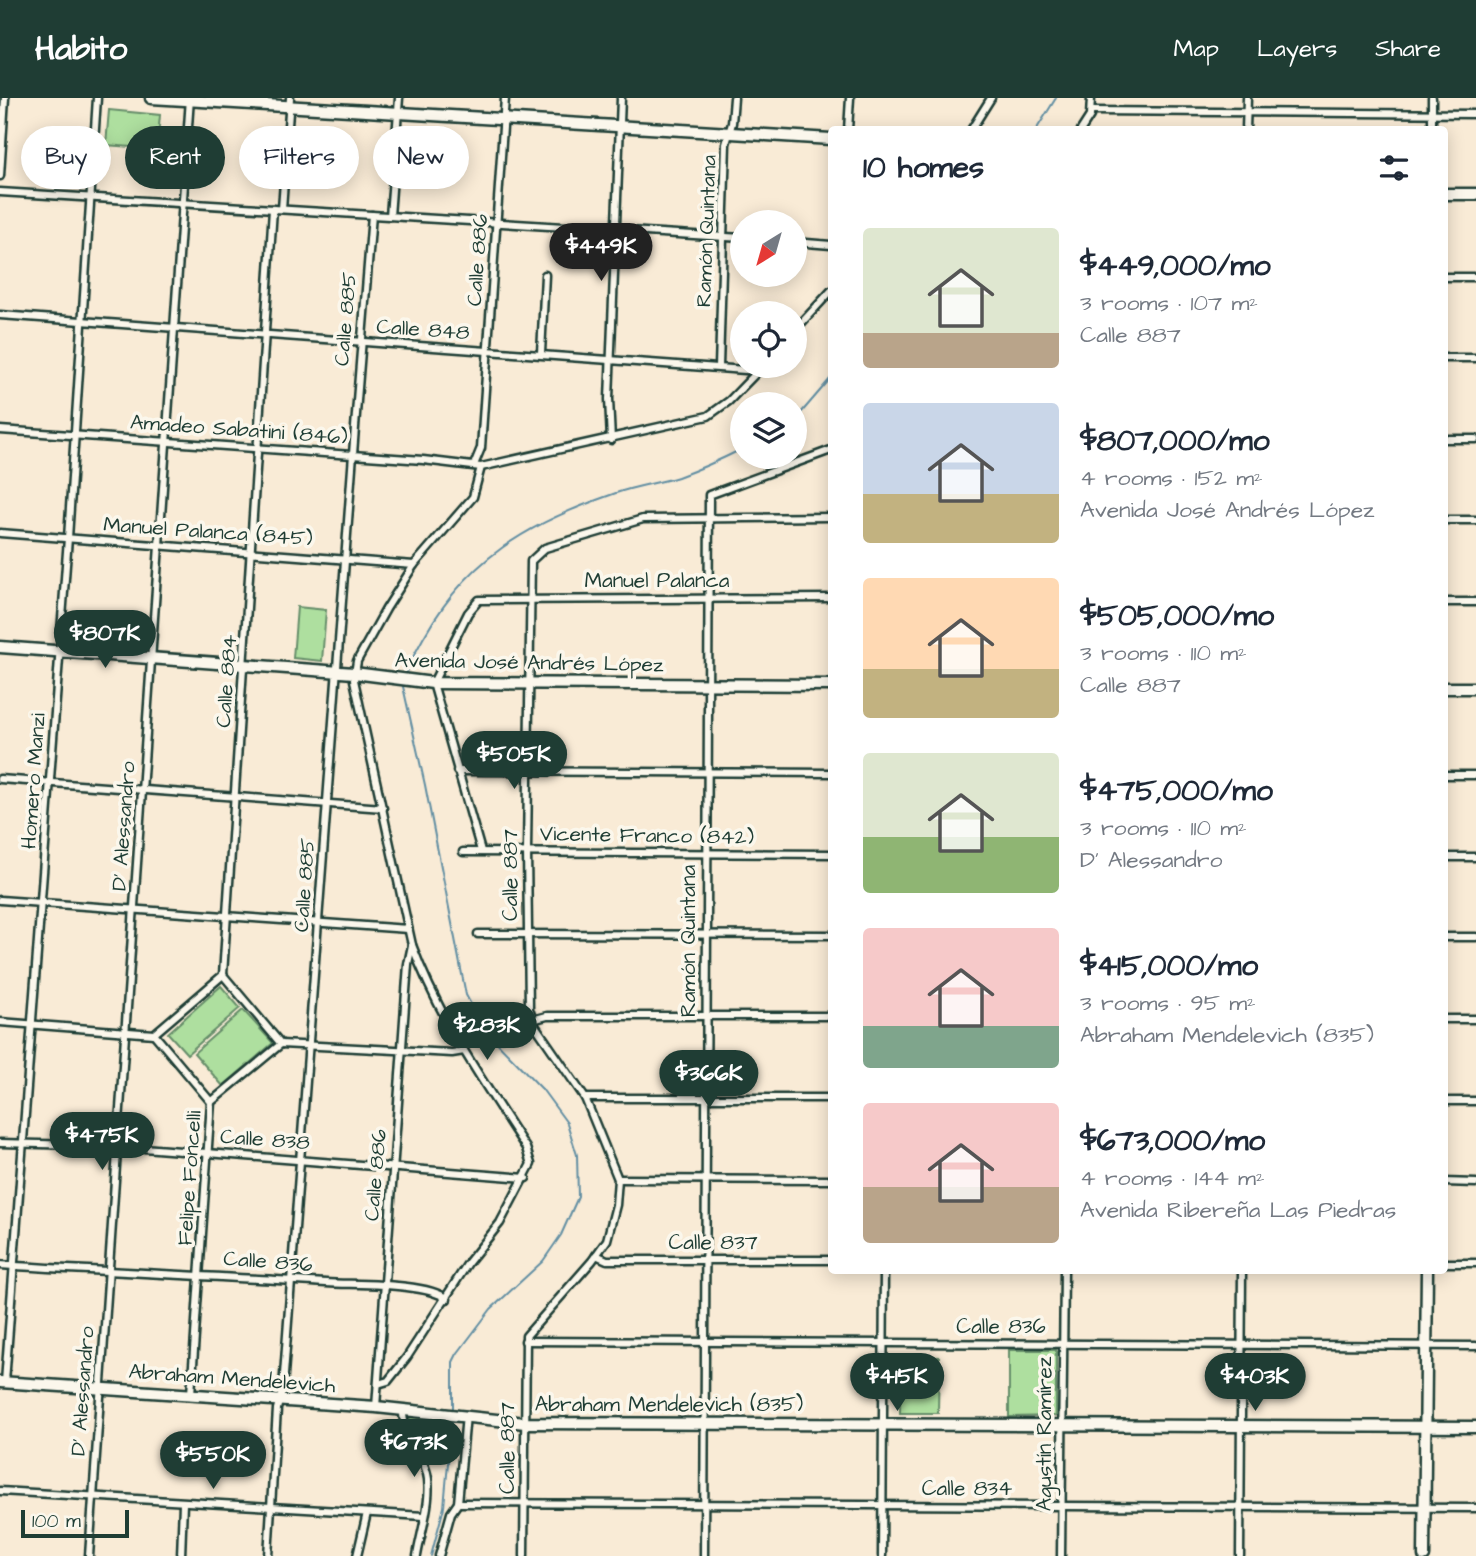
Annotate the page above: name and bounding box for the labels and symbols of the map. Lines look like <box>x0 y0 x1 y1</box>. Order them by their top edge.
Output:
street label: Ramón Quintana <box>689 154 724 308</box>
north arrow <box>730 210 807 287</box>
street label: Calle 886 <box>460 213 495 307</box>
pin: $449K <box>552 223 650 283</box>
street label: Calle 885 <box>327 271 364 367</box>
street label: Calle 848 <box>375 312 471 347</box>
street label: Amadeo Sabatini (846) <box>129 407 349 452</box>
street label: Manuel Palanca (845) <box>102 510 314 553</box>
street label: Manuel Palanca <box>585 566 730 595</box>
pin: $807K <box>56 610 154 670</box>
street label: Calle 884 <box>209 633 244 729</box>
street label: Avenida José Andrés López <box>394 646 664 680</box>
street label: Homero Manzi <box>14 712 53 850</box>
pin: $505K <box>465 732 563 791</box>
street label: D' Alessandro <box>105 760 143 892</box>
street label: Vicente Franco (842) <box>540 819 754 852</box>
street label: Calle 887 <box>496 829 525 921</box>
street label: Calle 885 <box>287 837 322 933</box>
street label: Ramón Quintana <box>674 864 703 1017</box>
pin: $283K <box>438 1002 536 1062</box>
pin: $366K <box>660 1051 758 1110</box>
street label: Felipe Foncelli <box>170 1110 210 1247</box>
pin: $475K <box>53 1112 151 1172</box>
street label: Calle 838 <box>219 1122 311 1157</box>
street label: Calle 886 <box>357 1128 394 1222</box>
street label: Calle 837 <box>668 1228 758 1257</box>
street label: Calle 836 <box>222 1244 314 1279</box>
street label: Calle 836 <box>956 1312 1046 1341</box>
street label: D' Alessandro <box>64 1325 102 1457</box>
pin: $415K <box>848 1354 946 1413</box>
pin: $403K <box>1206 1354 1304 1413</box>
street label: Agustín Ramírez <box>1030 1356 1061 1511</box>
street label: Abraham Mendelevich <box>128 1357 337 1400</box>
street label: Abraham Mendelevich (835) <box>535 1390 803 1419</box>
street label: Calle 887 <box>493 1402 522 1494</box>
pin: $673K <box>365 1420 463 1479</box>
pin: $550K <box>164 1432 262 1491</box>
street label: Calle 834 <box>922 1474 1012 1503</box>
scale bar <box>21 1507 130 1539</box>

